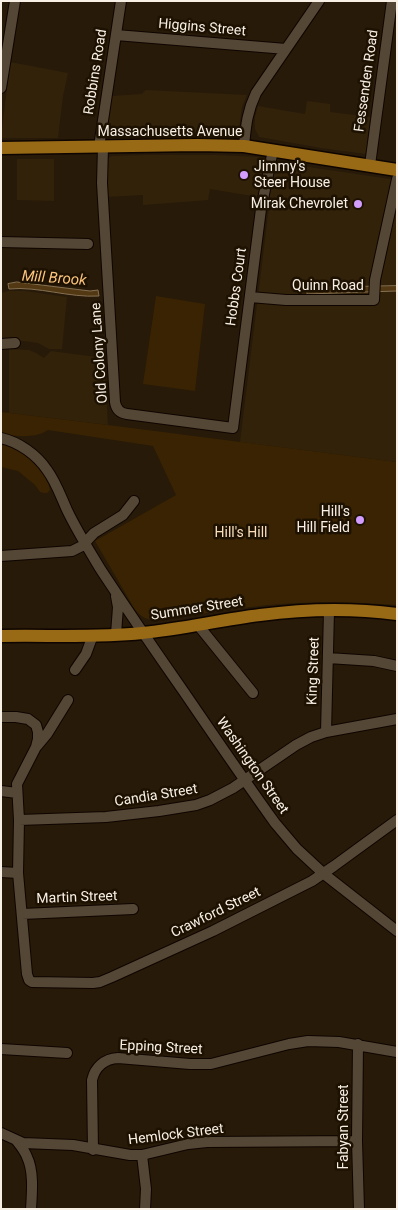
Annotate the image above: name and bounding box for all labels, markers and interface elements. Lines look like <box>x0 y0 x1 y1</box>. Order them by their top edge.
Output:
street label: Higgins Street <box>157 16 247 40</box>
street label: Robbins Road <box>81 28 111 116</box>
street label: Fessenden Road <box>351 29 383 133</box>
street label: Massachusetts Avenue <box>98 124 242 140</box>
place label: Jimmy's Steer House <box>254 159 330 192</box>
marker: Jimmy's Steer House <box>238 169 250 181</box>
place label: Mirak Chevrolet <box>251 196 348 212</box>
marker: Mirak Chevrolet <box>352 198 364 210</box>
street label: Hobbs Court <box>223 247 251 327</box>
water label: Mill Brook <box>21 268 87 290</box>
street label: Quinn Road <box>292 278 364 294</box>
street label: Old Colony Lane <box>88 302 112 404</box>
place label: Hill's Hill Field <box>296 504 350 536</box>
marker: Hill's Hill Field <box>354 514 366 526</box>
park label: Hill's Hill <box>215 525 267 541</box>
street label: Summer Street <box>150 593 244 625</box>
street label: King Street <box>304 637 324 705</box>
street label: Washington Street <box>212 714 292 818</box>
street label: Candia Street <box>113 781 199 811</box>
street label: Crawford Street <box>169 884 263 942</box>
street label: Martin Street <box>36 888 118 908</box>
street label: Epping Street <box>119 1037 203 1059</box>
street label: Fabyan Street <box>336 1084 352 1170</box>
street label: Hemlock Street <box>127 1121 225 1149</box>

